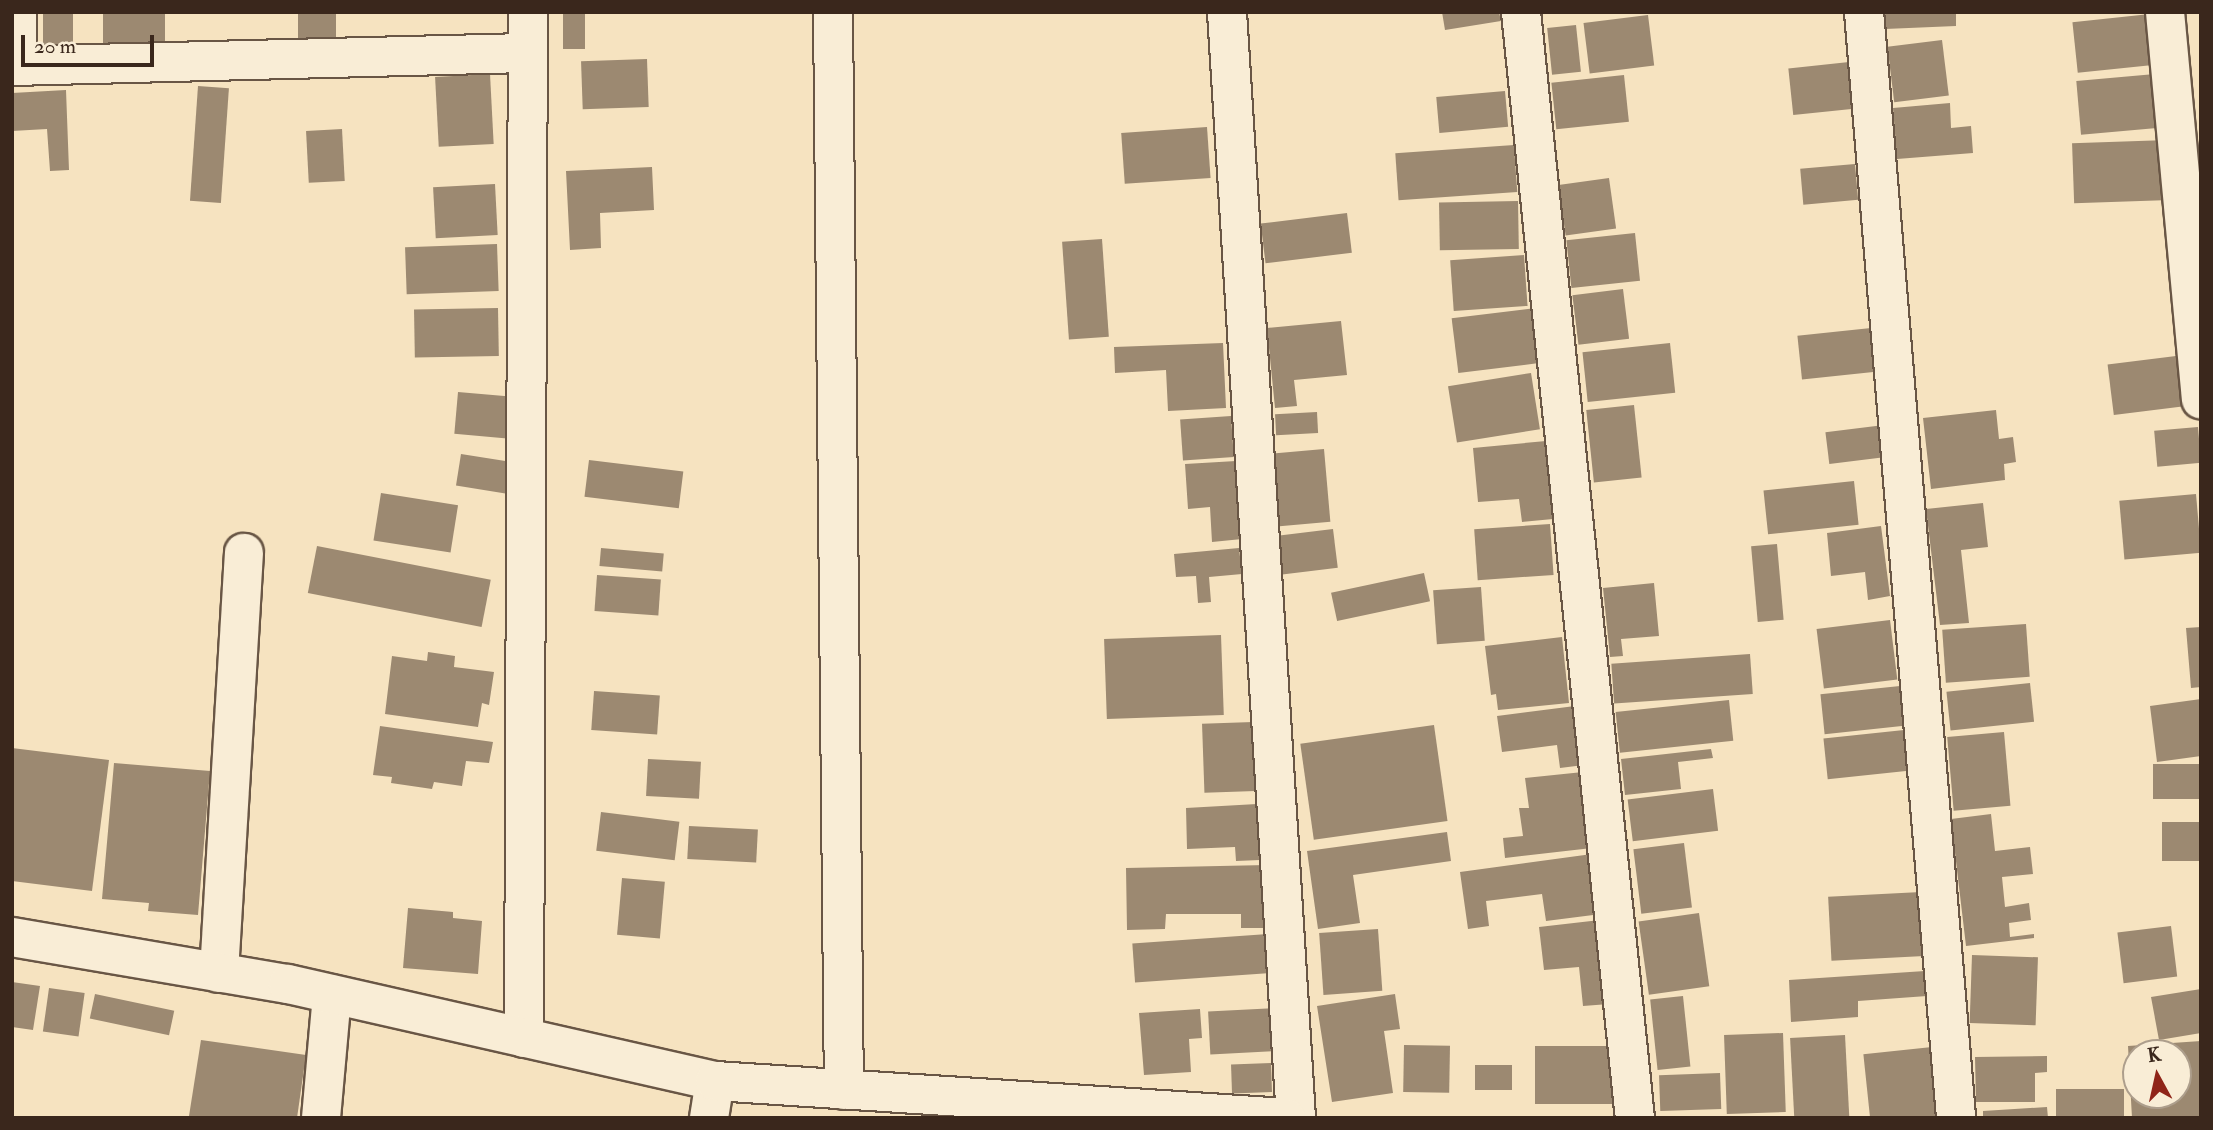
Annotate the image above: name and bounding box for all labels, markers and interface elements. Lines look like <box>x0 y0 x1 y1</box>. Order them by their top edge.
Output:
scale bar <box>24 21 158 65</box>
text: 20 m <box>34 33 76 60</box>
north arrow <box>2122 1039 2192 1109</box>
text: K <box>2146 1042 2163 1068</box>

